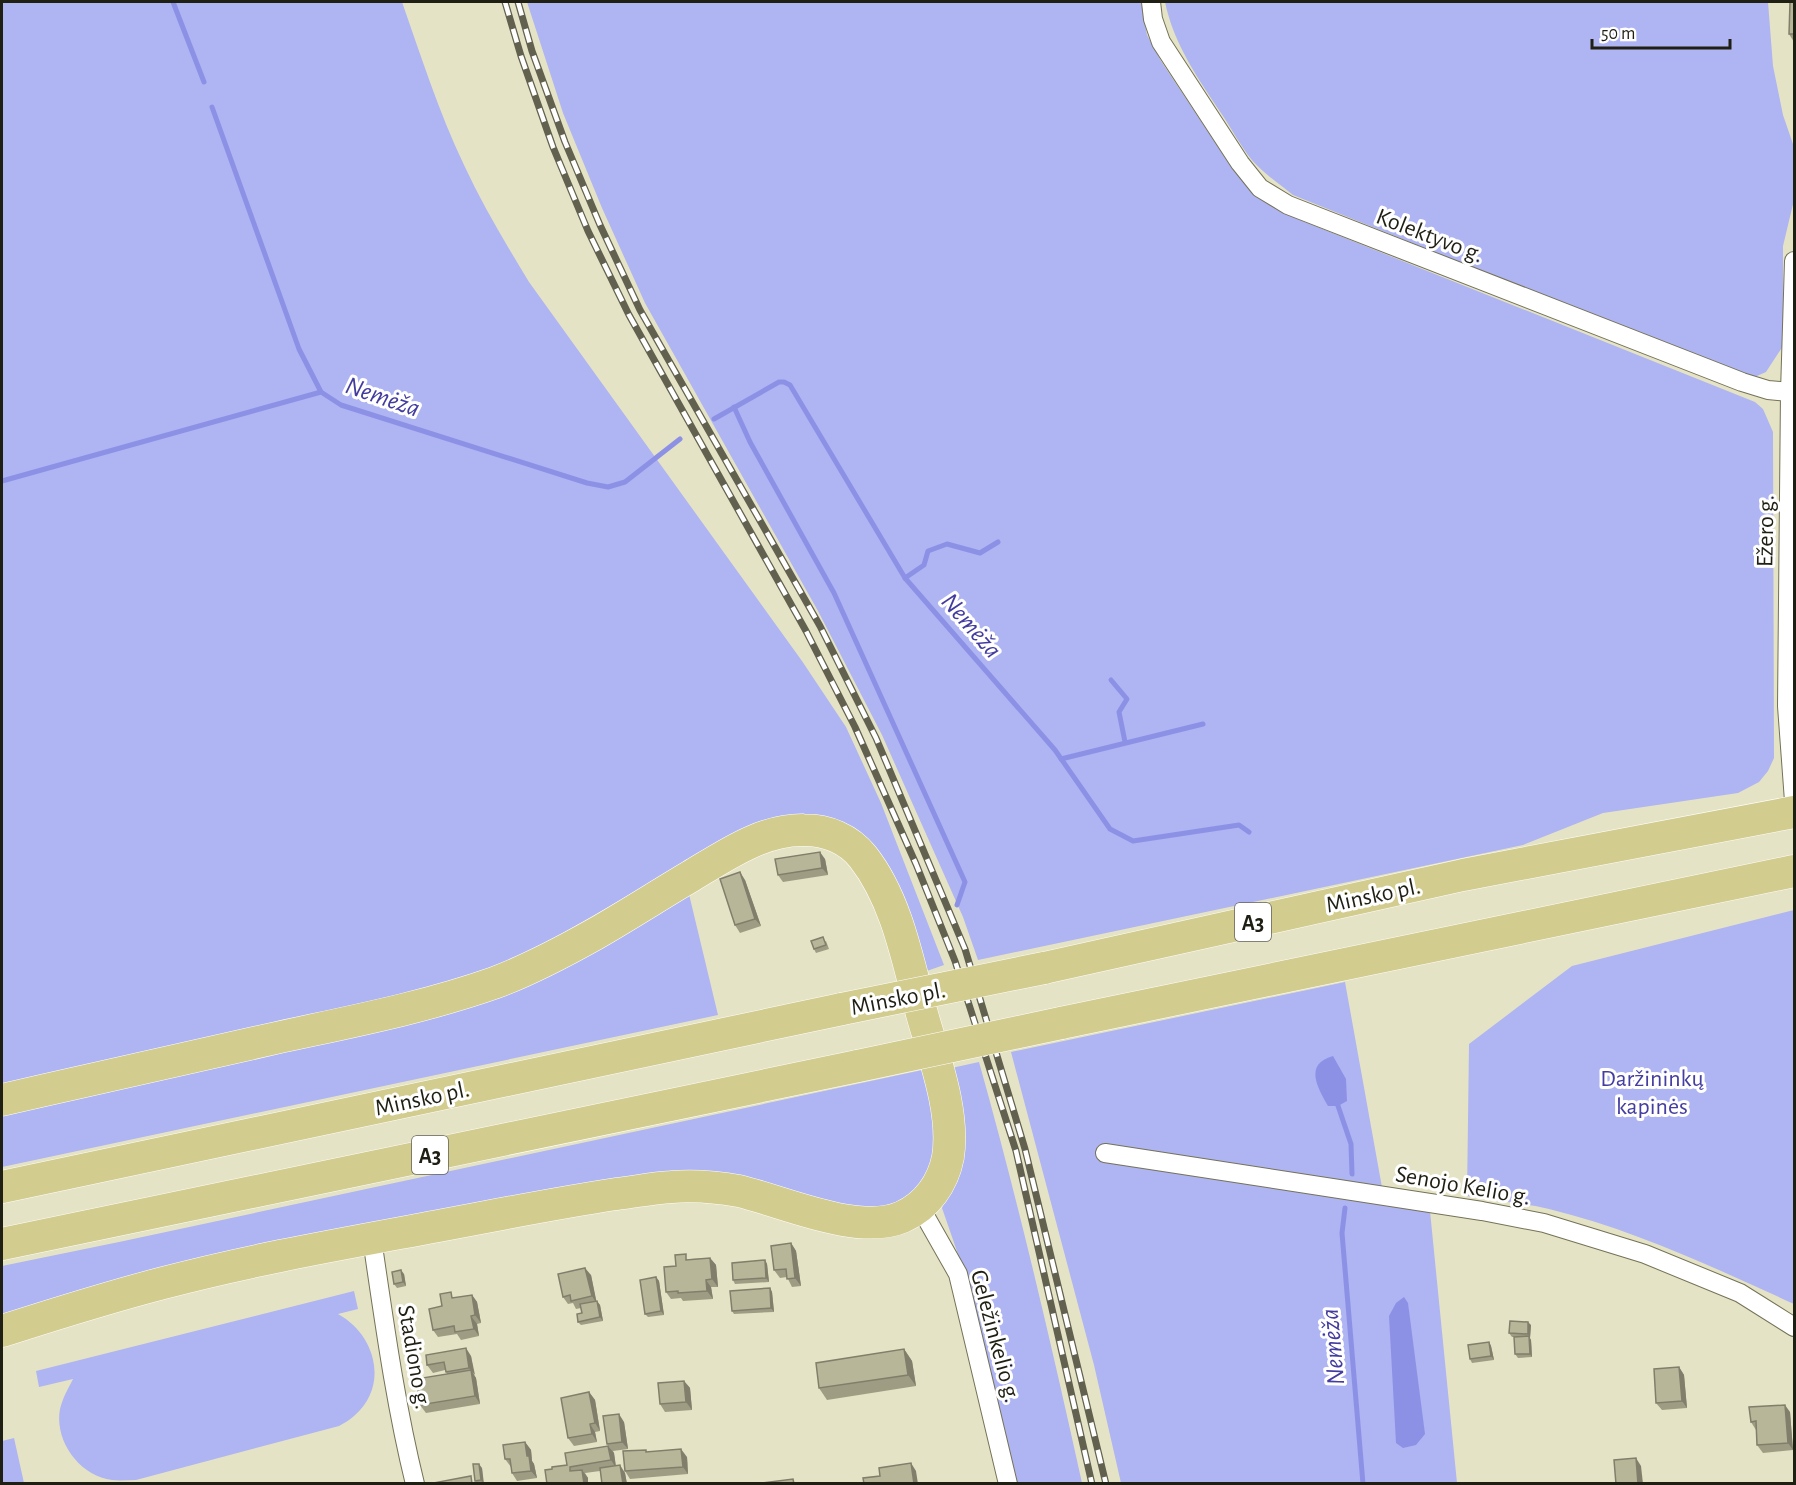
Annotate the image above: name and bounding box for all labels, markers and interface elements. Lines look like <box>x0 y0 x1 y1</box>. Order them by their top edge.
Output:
scale bar <box>1592 12 1730 50</box>
text: 50 m <box>1601 25 1635 43</box>
street label: Kolektyvo g. <box>1373 204 1487 267</box>
water label: Nemėža <box>342 372 423 422</box>
street label: Ežero g. <box>1753 495 1779 567</box>
water label: Nemėža <box>936 588 1006 663</box>
street label: Minsko pl. <box>1324 874 1423 918</box>
road number: A3 <box>1235 903 1271 941</box>
street label: Minsko pl. <box>849 978 948 1020</box>
park label: Daržininkų kapinės <box>1600 1067 1705 1119</box>
street label: Minsko pl. <box>373 1077 472 1121</box>
road number: A3 <box>412 1136 448 1174</box>
street label: Senojo Kelio g. <box>1394 1162 1532 1210</box>
street label: Geležinkelio g. <box>966 1267 1024 1405</box>
street label: Stadiono g. <box>393 1303 435 1411</box>
water label: Nemėža <box>1317 1308 1349 1386</box>

